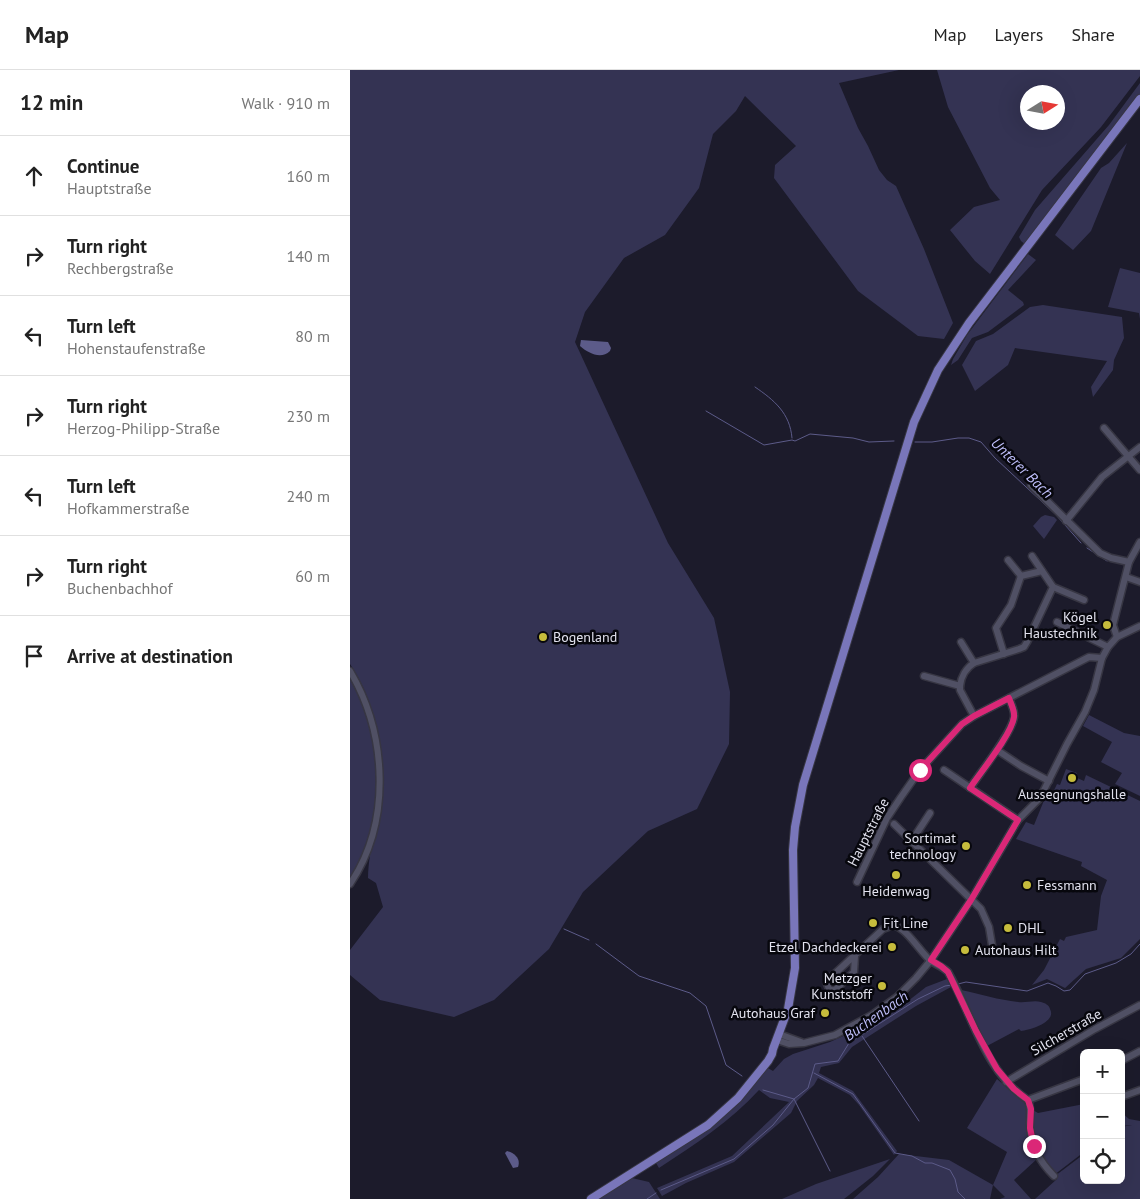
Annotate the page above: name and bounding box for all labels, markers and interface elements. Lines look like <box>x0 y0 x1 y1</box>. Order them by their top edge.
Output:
text: Map <box>25 19 69 50</box>
text: Map <box>934 23 966 46</box>
text: Layers <box>994 23 1043 46</box>
text: Share <box>1071 23 1115 46</box>
north arrow <box>1020 85 1065 130</box>
text: 12 min <box>20 89 83 116</box>
text: Walk · 910 m <box>241 93 330 113</box>
text: Continue <box>67 154 139 178</box>
icon: ahead <box>20 162 48 190</box>
text: 160 m <box>287 166 330 186</box>
text: Hauptstraße <box>67 178 152 198</box>
text: Turn right <box>67 234 147 258</box>
icon: right <box>20 242 48 270</box>
text: 140 m <box>287 246 330 266</box>
text: Rechbergstraße <box>67 258 174 278</box>
text: Turn left <box>67 314 136 338</box>
icon: left <box>20 322 48 350</box>
text: 80 m <box>295 326 330 346</box>
text: Hohenstaufenstraße <box>67 338 206 358</box>
text: Turn right <box>67 394 147 418</box>
icon: right <box>20 402 48 430</box>
text: 230 m <box>287 406 330 426</box>
text: Herzog-Philipp-Straße <box>67 418 220 438</box>
water label: Unterer Bach <box>987 433 1058 502</box>
text: Turn left <box>67 474 136 498</box>
icon: left <box>20 482 48 510</box>
text: 240 m <box>287 486 330 506</box>
text: Hofkammerstraße <box>67 498 190 518</box>
text: Turn right <box>67 554 147 578</box>
icon: right <box>20 562 48 590</box>
text: 60 m <box>295 566 330 586</box>
text: Buchenbachhof <box>67 578 173 598</box>
place label: Kögel Haustechnik <box>1024 608 1097 642</box>
marker: Kögel Haustechnik <box>1101 619 1113 631</box>
place label: Bogenland <box>553 628 617 646</box>
marker: Bogenland <box>537 631 549 643</box>
icon: arrive <box>20 642 48 670</box>
text: Arrive at destination <box>67 644 233 668</box>
route start <box>909 759 932 782</box>
marker: Aussegnungshalle <box>1066 772 1078 784</box>
place label: Aussegnungshalle <box>1018 785 1126 803</box>
street label: Hauptstraße <box>843 795 893 869</box>
place label: Sortimat technology <box>890 829 956 863</box>
marker: Sortimat technology <box>960 840 972 852</box>
marker: Heidenwag <box>890 869 902 881</box>
place label: Fessmann <box>1037 876 1097 894</box>
marker: Fessmann <box>1021 879 1033 891</box>
place label: Heidenwag <box>862 882 930 900</box>
place label: Fit Line <box>883 914 928 932</box>
marker: Fit Line <box>867 917 879 929</box>
place label: DHL <box>1018 919 1044 937</box>
marker: DHL <box>1002 922 1014 934</box>
place label: Etzel Dachdeckerei <box>769 938 882 956</box>
marker: Etzel Dachdeckerei <box>886 941 898 953</box>
place label: Autohaus Hilt <box>975 941 1057 959</box>
marker: Autohaus Hilt <box>959 944 971 956</box>
place label: Metzger Kunststoff <box>811 969 873 1003</box>
marker: Metzger Kunststoff <box>876 980 888 992</box>
water label: Buchenbach <box>840 986 912 1045</box>
place label: Autohaus Graf <box>731 1004 816 1022</box>
street label: Silcherstraße <box>1027 1004 1105 1060</box>
marker: Autohaus Graf <box>819 1007 831 1019</box>
map controls <box>1080 1049 1125 1184</box>
button: + <box>1080 1049 1125 1094</box>
button: − <box>1080 1094 1125 1139</box>
route end <box>1023 1135 1046 1158</box>
button: locate <box>1080 1139 1125 1184</box>

